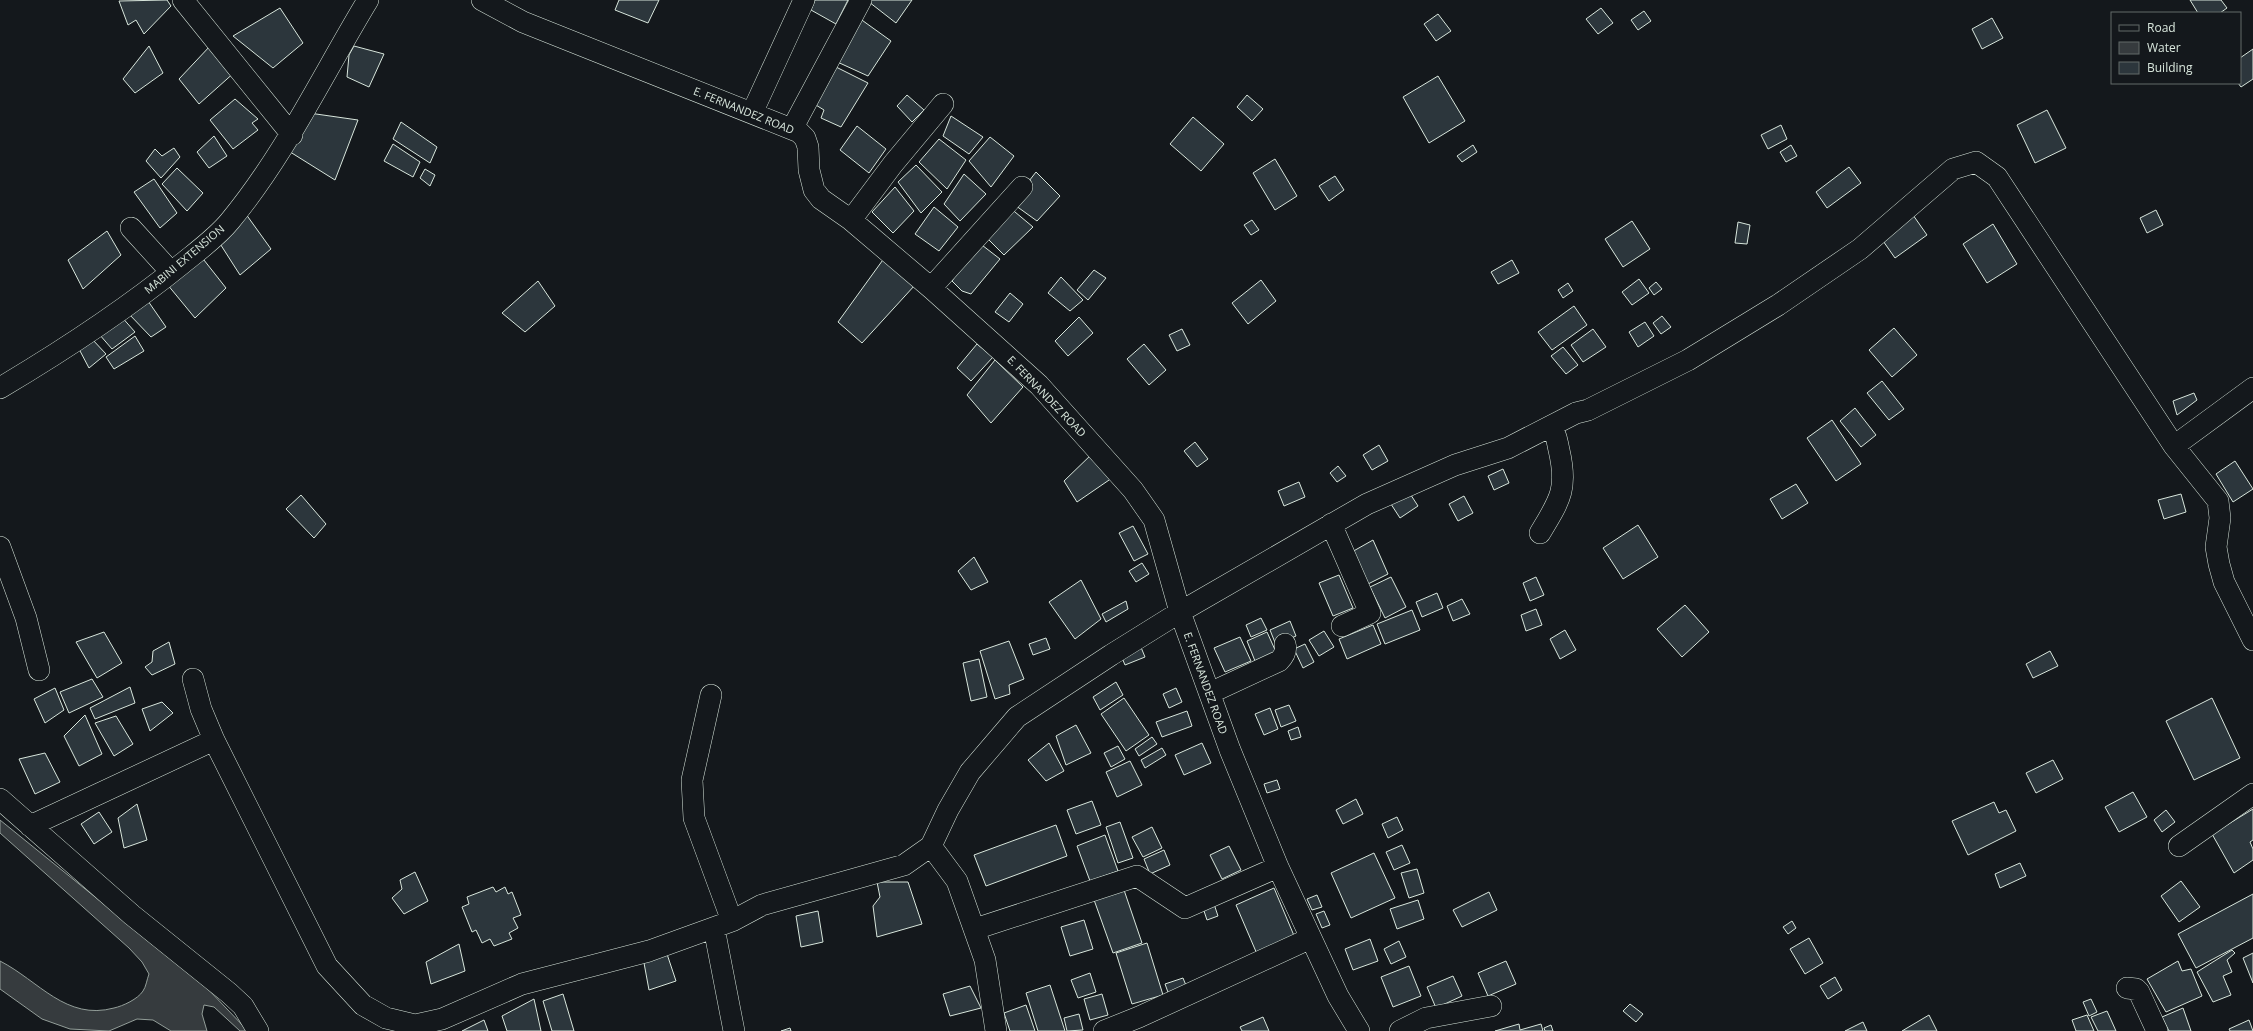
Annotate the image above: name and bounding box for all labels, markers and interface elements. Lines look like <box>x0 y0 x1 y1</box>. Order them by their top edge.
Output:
legend <box>2111 12 2241 84</box>
text: Road <box>2147 19 2176 36</box>
text: Water <box>2147 39 2181 56</box>
text: Building <box>2147 59 2193 76</box>
street label: E. FERNANDEZ ROAD <box>691 83 797 137</box>
street label: MABINI EXTENSION <box>141 221 227 297</box>
street label: E. FERNANDEZ ROAD <box>1004 352 1090 440</box>
street label: E. FERNANDEZ ROAD <box>1181 630 1231 736</box>

